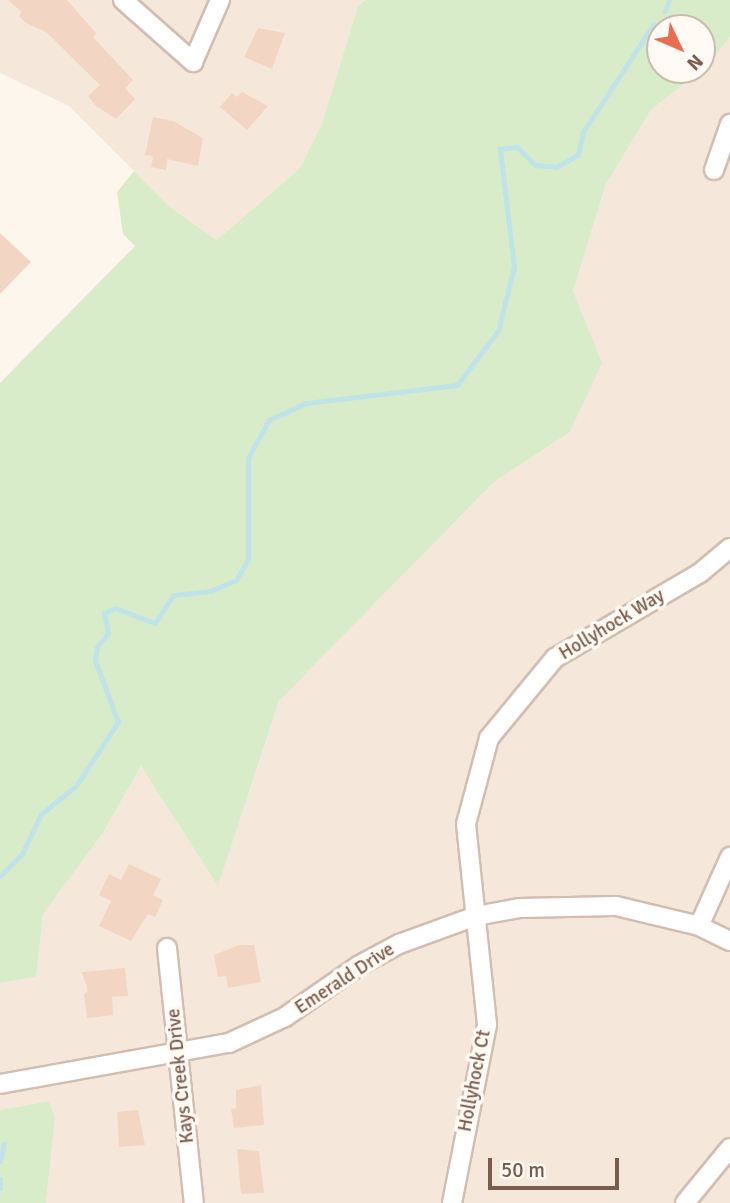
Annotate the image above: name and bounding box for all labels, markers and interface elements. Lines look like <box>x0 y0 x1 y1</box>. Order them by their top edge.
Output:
north arrow <box>646 14 716 84</box>
text: N <box>681 49 708 75</box>
street label: Hollyhock Way <box>555 585 669 665</box>
street label: Emerald Drive <box>291 938 399 1020</box>
street label: Kays Creek Drive <box>163 1007 199 1145</box>
street label: Hollyhock Ct <box>454 1028 496 1134</box>
scale bar <box>492 1144 623 1188</box>
text: 50 m <box>501 1157 545 1183</box>

